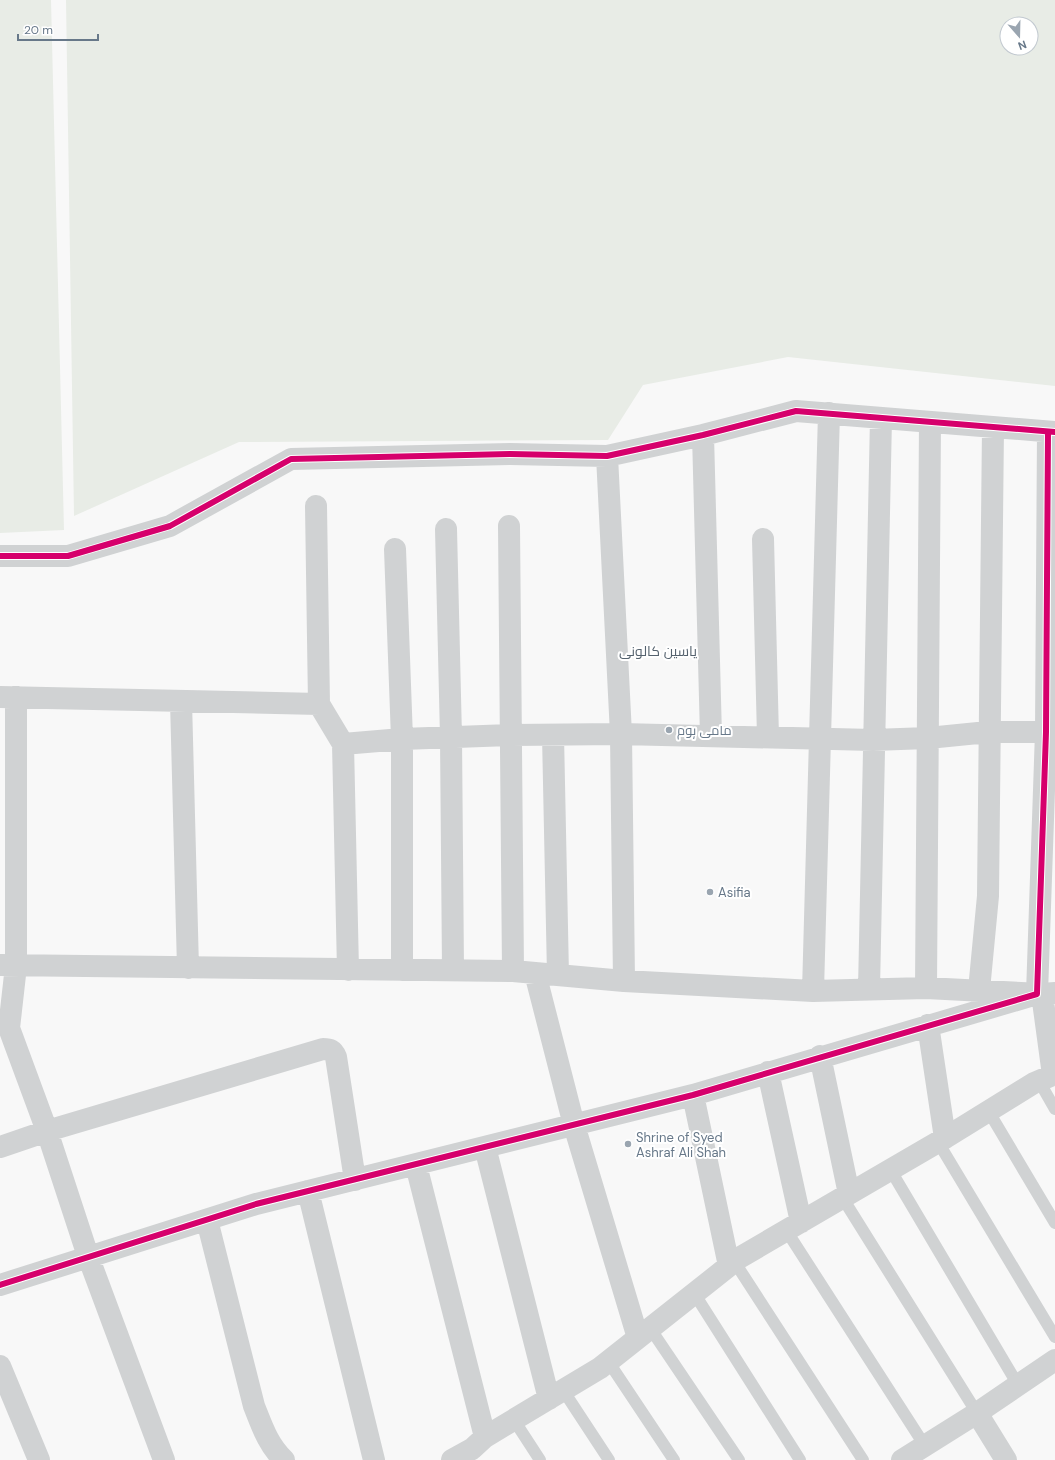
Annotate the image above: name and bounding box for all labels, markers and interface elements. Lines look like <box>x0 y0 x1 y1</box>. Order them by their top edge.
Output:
scale bar <box>18 16 98 42</box>
north arrow <box>999 16 1039 56</box>
text: 20 m <box>24 22 53 38</box>
text: N <box>1016 37 1029 53</box>
district label: یاسین کالونی <box>619 642 697 660</box>
place label: مامی ہوم <box>677 722 732 740</box>
marker: مامی ہوم <box>664 725 674 735</box>
place label: Asifia <box>718 884 751 901</box>
marker: Asifia <box>705 887 715 897</box>
place label: Shrine of Syed Ashraf Ali Shah <box>636 1129 726 1161</box>
marker: Shrine of Syed Ashraf Ali Shah <box>623 1139 633 1149</box>

